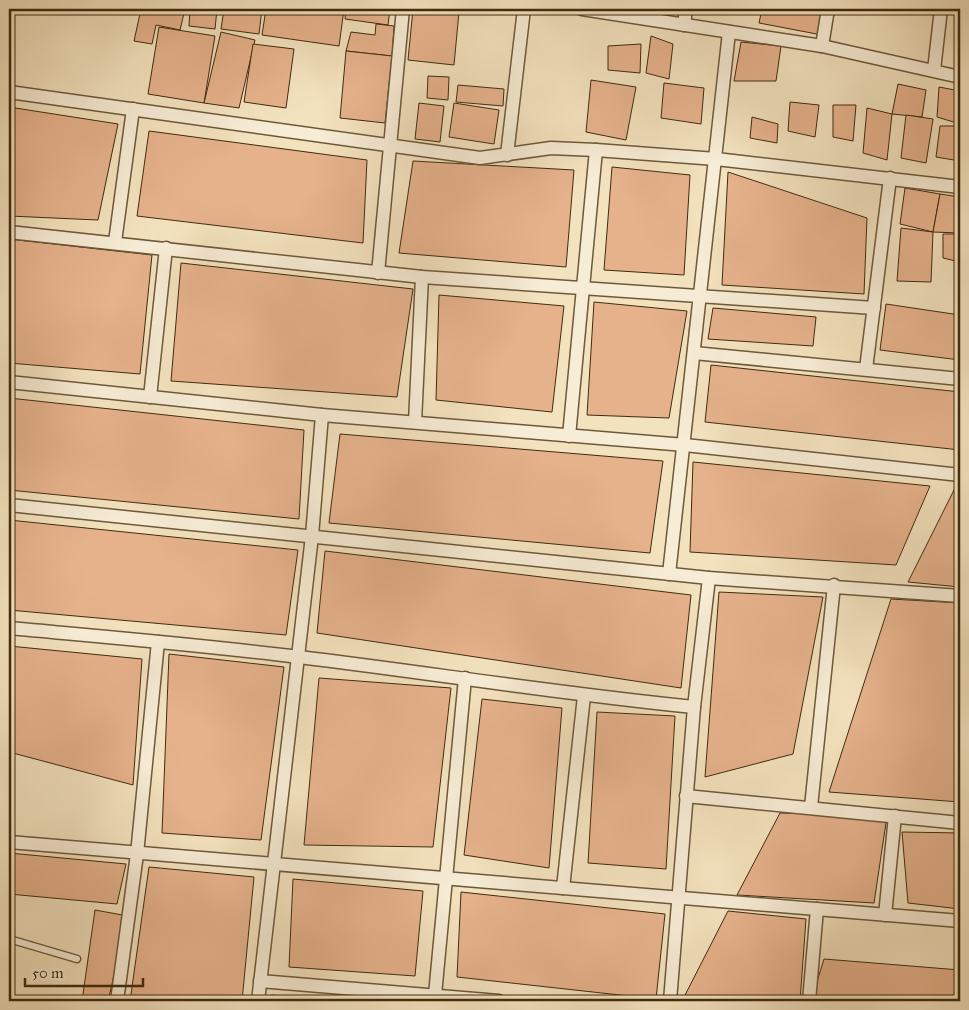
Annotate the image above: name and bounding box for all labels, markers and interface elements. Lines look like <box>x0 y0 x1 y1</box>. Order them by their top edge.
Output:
scale bar <box>25 955 142 987</box>
text: 50 m <box>32 964 64 982</box>

